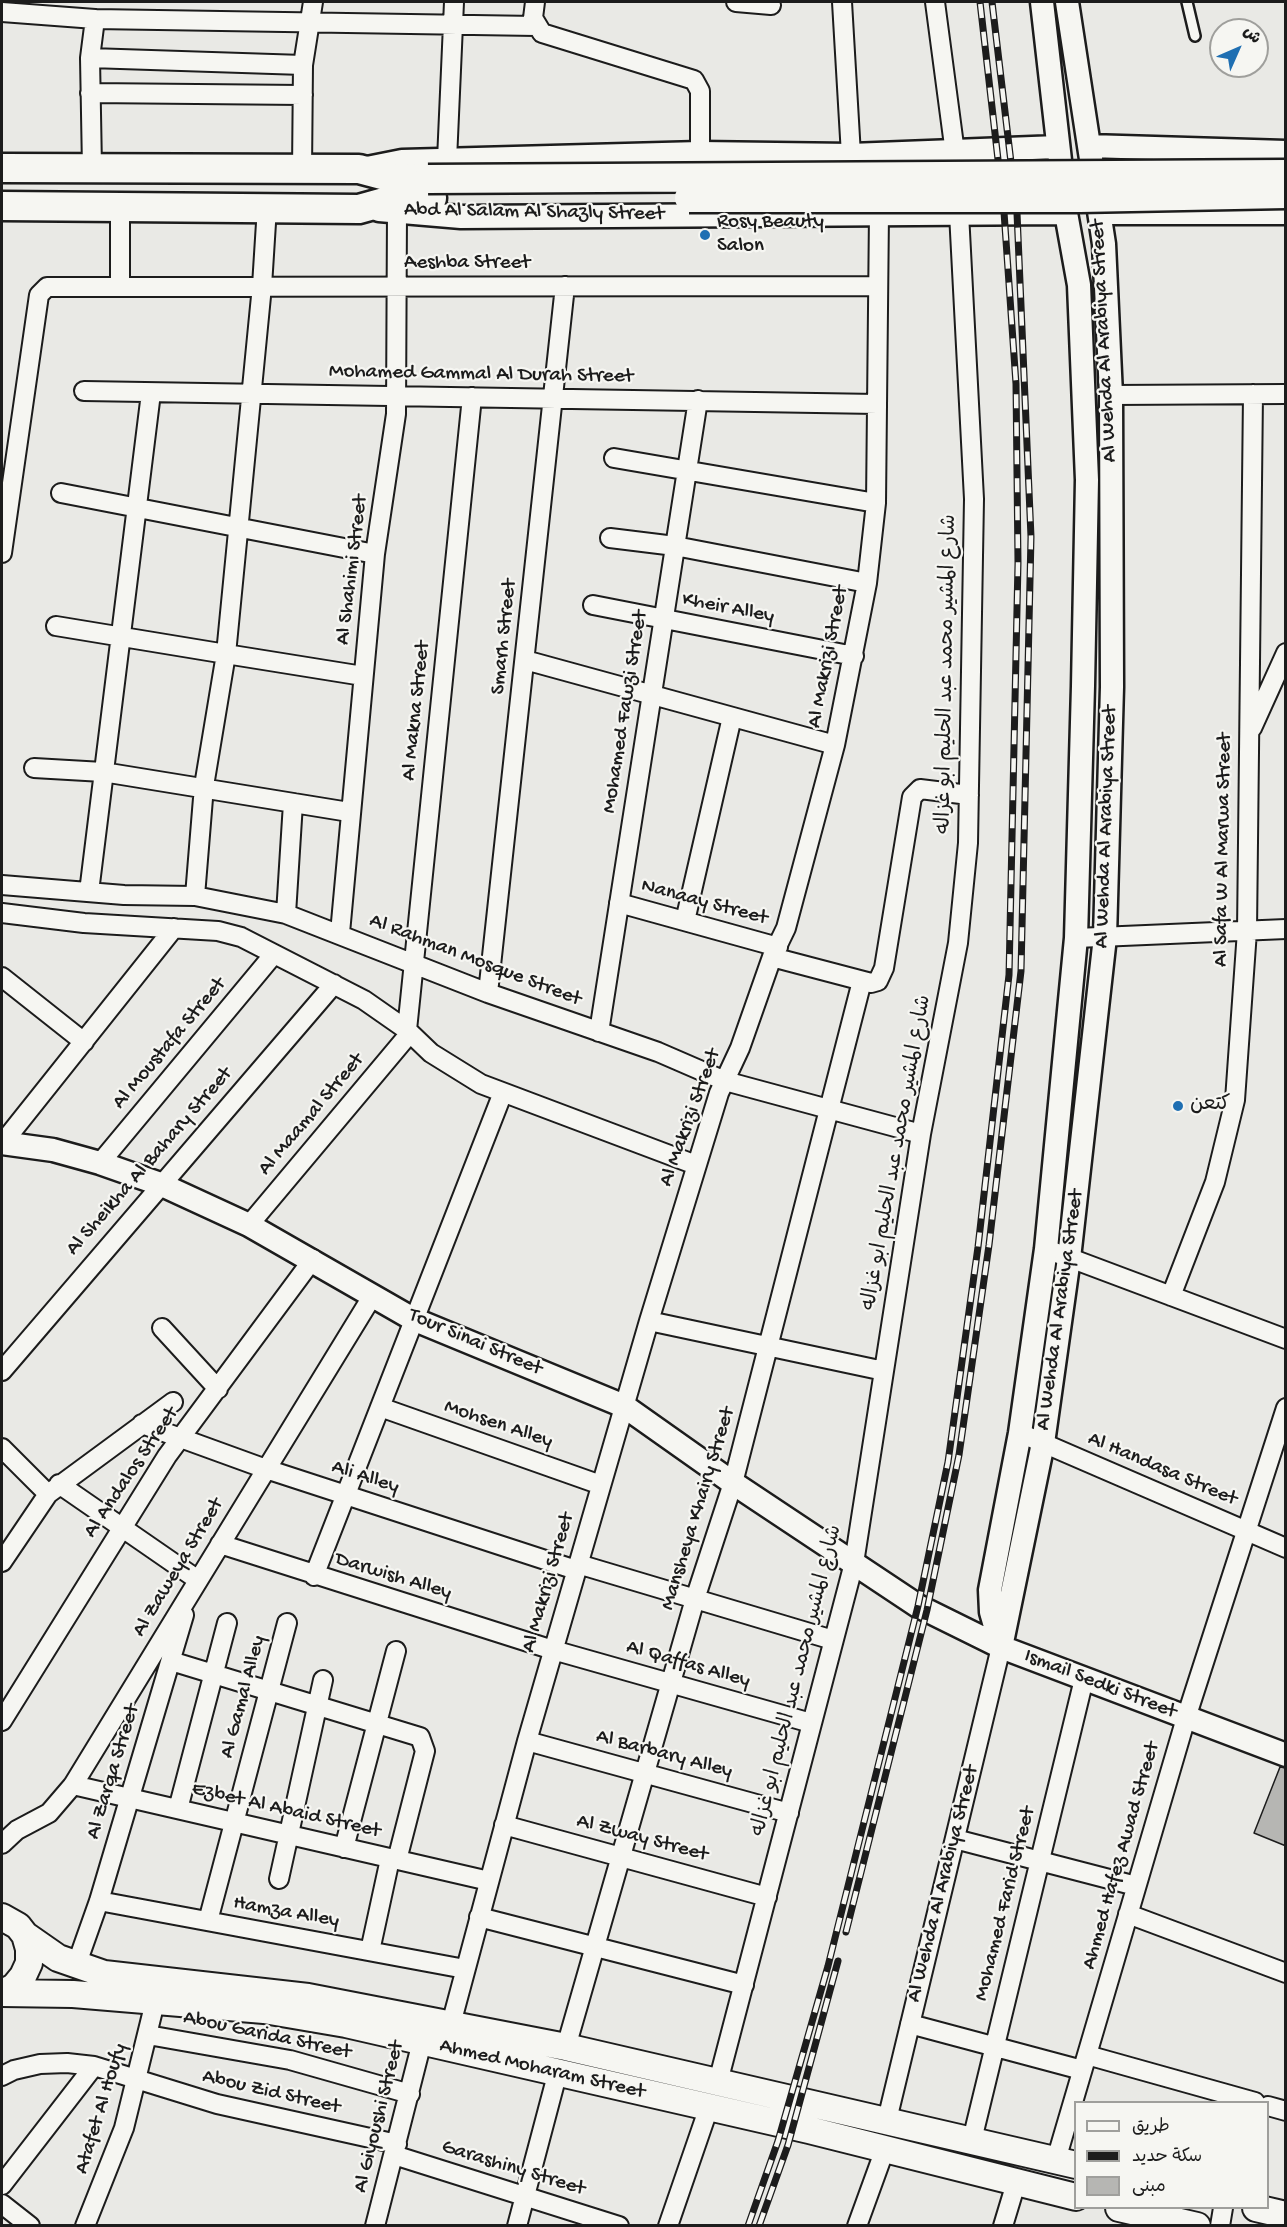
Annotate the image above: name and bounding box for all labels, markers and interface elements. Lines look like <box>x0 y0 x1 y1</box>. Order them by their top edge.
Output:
north arrow <box>1209 18 1269 78</box>
text: ش <box>1238 23 1264 49</box>
street label: Abd Al Salam Al Shazly Street <box>404 198 664 228</box>
place label: Rosy Beauty Salon <box>717 210 824 260</box>
street label: Al Wehda Al Arabiya Street <box>1086 219 1124 463</box>
marker: Rosy Beauty Salon <box>698 228 712 242</box>
street label: Aeshba Street <box>404 251 530 277</box>
street label: Mohamed Gammal Al Durah Street <box>329 360 633 390</box>
street label: Al Shahimi Street <box>331 494 375 646</box>
street label: شارع المشير محمد عبد الحليم ابو غزاله <box>933 514 963 834</box>
street label: Smarh Street <box>486 578 524 696</box>
street label: Al Makrizi Street <box>803 584 855 730</box>
street label: Kheir Alley <box>680 588 776 630</box>
street label: Mohamed Fawzi Street <box>598 609 654 815</box>
street label: Al Makna Street <box>397 640 437 782</box>
street label: Al Wehda Al Arabiya Street <box>1090 705 1124 949</box>
street label: Al Safa W Al Marwa Street <box>1209 733 1239 967</box>
street label: Nanaay Street <box>638 874 770 932</box>
street label: Al Rahman Mosque Street <box>366 909 584 1013</box>
street label: Al Moustafa Street <box>108 973 232 1115</box>
street label: شارع المشير محمد عبد الحليم ابو غزاله <box>858 993 938 1313</box>
street label: Al Makrizi Street <box>654 1046 728 1190</box>
street label: Al Maamal Street <box>253 1049 371 1181</box>
street label: Al Sheikha Al Bahary Street <box>61 1063 239 1261</box>
place label: كتعن <box>1190 1093 1230 1119</box>
marker: كتعن <box>1171 1099 1185 1113</box>
street label: Al Wehda Al Arabiya Street <box>1032 1188 1090 1432</box>
street label: Tour Sinai Street <box>404 1304 546 1382</box>
street label: Mohsen Alley <box>440 1395 556 1455</box>
street label: Al Andalos Street <box>79 1403 185 1543</box>
street label: Mansheya Khairy Street <box>656 1405 742 1613</box>
street label: Al Handasa Street <box>1083 1427 1241 1513</box>
street label: Ali Alley <box>328 1455 402 1501</box>
street label: Al Zaweya Street <box>128 1494 230 1642</box>
street label: Al Makrizi Street <box>517 1510 581 1656</box>
street label: شارع المشير محمد عبد الحليم ابو غزاله <box>747 1523 849 1839</box>
street label: Darwish Alley <box>332 1547 454 1607</box>
street label: Al Gamal Alley <box>216 1633 272 1761</box>
street label: Al Qaffas Alley <box>623 1635 753 1695</box>
street label: Ismail Sedki Street <box>1020 1644 1180 1726</box>
street label: Al Zarqa Street <box>82 1701 146 1843</box>
street label: Al Barbary Alley <box>593 1725 735 1785</box>
street label: Ahmed Hafez Awad Street <box>1077 1739 1167 1973</box>
street label: Al Wehda Al Arabiya Street <box>902 1763 986 2005</box>
street label: Ezbet Al Abaid Street <box>189 1777 383 1845</box>
street label: Mohamed Farid Street <box>970 1804 1042 2004</box>
street label: Al Zway Street <box>574 1809 710 1869</box>
street label: Hamza Alley <box>231 1891 341 1935</box>
street label: Abou Garida Street <box>181 2006 353 2066</box>
street label: Ahmed Moharam Street <box>437 2034 647 2106</box>
street label: Al Giyoushi Street <box>349 2039 411 2195</box>
street label: Atafet Al Houfy <box>70 2041 134 2177</box>
street label: Abou Zid Street <box>200 2065 342 2121</box>
legend <box>1074 2101 1269 2209</box>
text: طريق <box>1132 2117 1170 2138</box>
street label: Garashiny Street <box>438 2135 588 2203</box>
text: سكة حديد <box>1132 2147 1202 2168</box>
text: مبنى <box>1132 2177 1166 2198</box>

